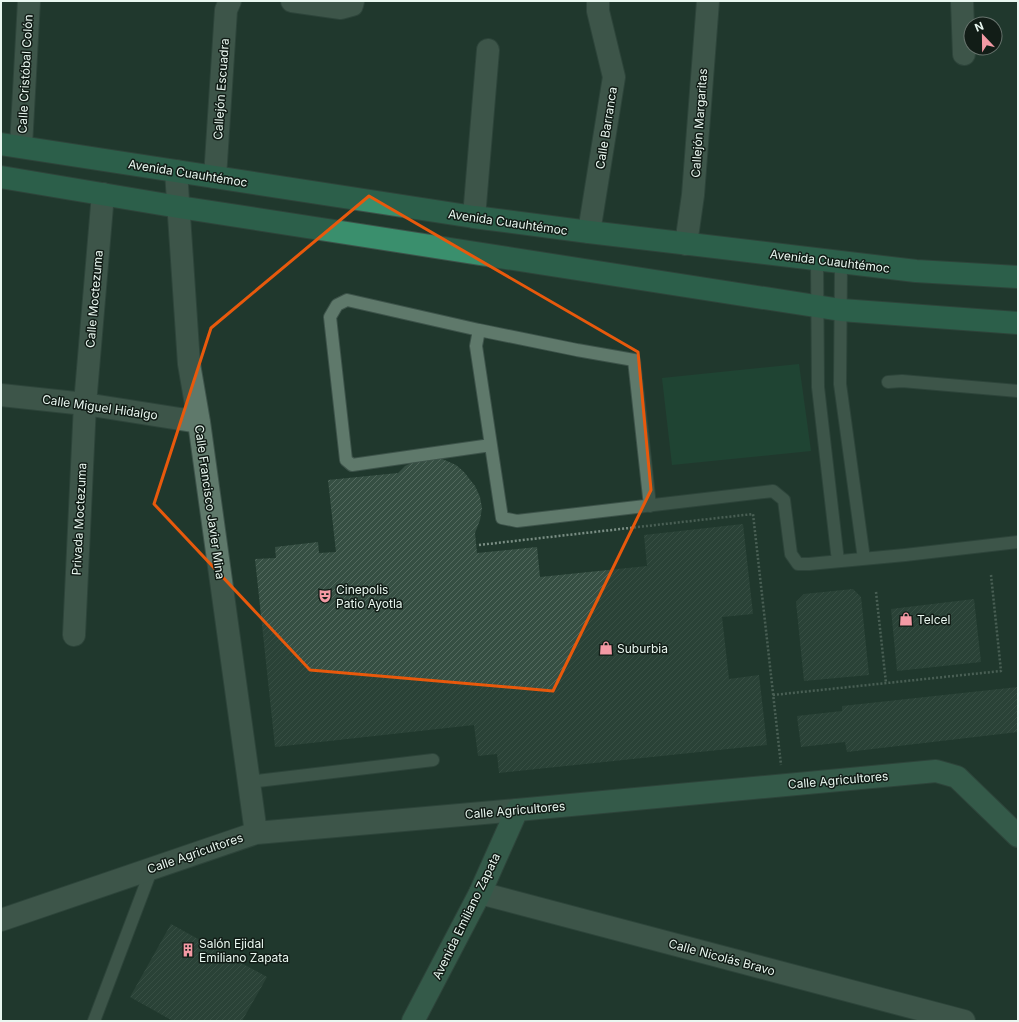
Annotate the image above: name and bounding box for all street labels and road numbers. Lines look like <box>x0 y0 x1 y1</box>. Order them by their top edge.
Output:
street label: Calle Cristóbal Colón <box>14 14 36 134</box>
street label: Callejón Escuadra <box>210 38 232 140</box>
street label: Callejón Margaritas <box>688 68 710 178</box>
street label: Calle Barranca <box>592 86 620 170</box>
street label: Avenida Cuauhtémoc <box>127 156 249 190</box>
street label: Avenida Cuauhtémoc <box>447 206 569 238</box>
street label: Avenida Cuauhtémoc <box>769 246 891 276</box>
street label: Calle Moctezuma <box>82 249 106 349</box>
street label: Calle Miguel Hidalgo <box>41 391 159 423</box>
street label: Calle Francisco Javier Mina <box>192 424 228 580</box>
street label: Privada Moctezuma <box>69 462 89 576</box>
street label: Calle Agricultores <box>787 768 889 792</box>
street label: Calle Agricultores <box>464 798 566 822</box>
street label: Calle Agricultores <box>145 830 245 876</box>
street label: Avenida Emiliano Zapata <box>429 850 503 982</box>
street label: Calle Nicolás Bravo <box>667 936 777 978</box>

